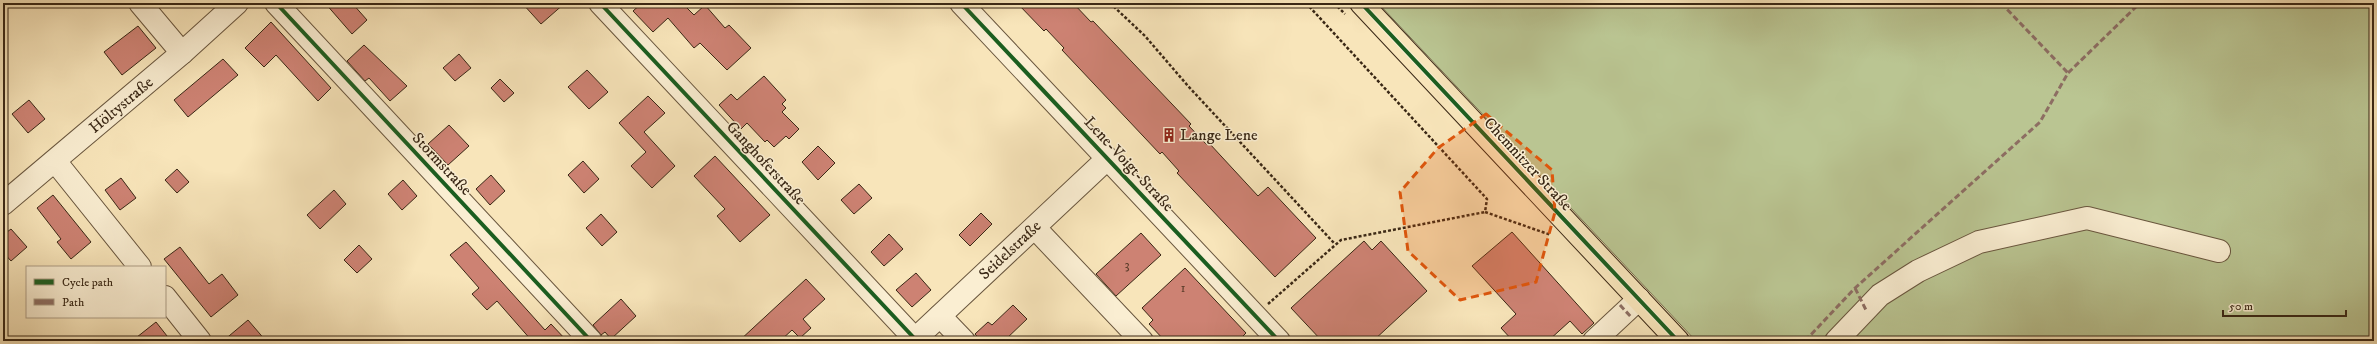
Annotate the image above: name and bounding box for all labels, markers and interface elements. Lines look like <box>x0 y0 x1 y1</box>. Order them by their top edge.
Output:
street label: Höltystraße <box>85 72 158 138</box>
street label: Lene-Voigt-Straße <box>1080 112 1178 216</box>
street label: Chemnitzer Straße <box>1480 113 1577 215</box>
street label: Ganghoferstraße <box>722 117 810 209</box>
place label: Lange Lene <box>1180 125 1258 145</box>
building icon: Lange Lene <box>1161 127 1177 143</box>
street label: Stormstraße <box>408 128 476 200</box>
street label: Seidelstraße <box>975 216 1046 284</box>
house number: 3 <box>1124 256 1130 274</box>
legend <box>26 266 166 318</box>
text: Cycle path <box>62 275 114 290</box>
house number: 1 <box>1180 279 1186 297</box>
scale bar <box>2223 292 2346 318</box>
text: Path <box>62 295 85 310</box>
text: 50 m <box>2229 299 2253 314</box>

